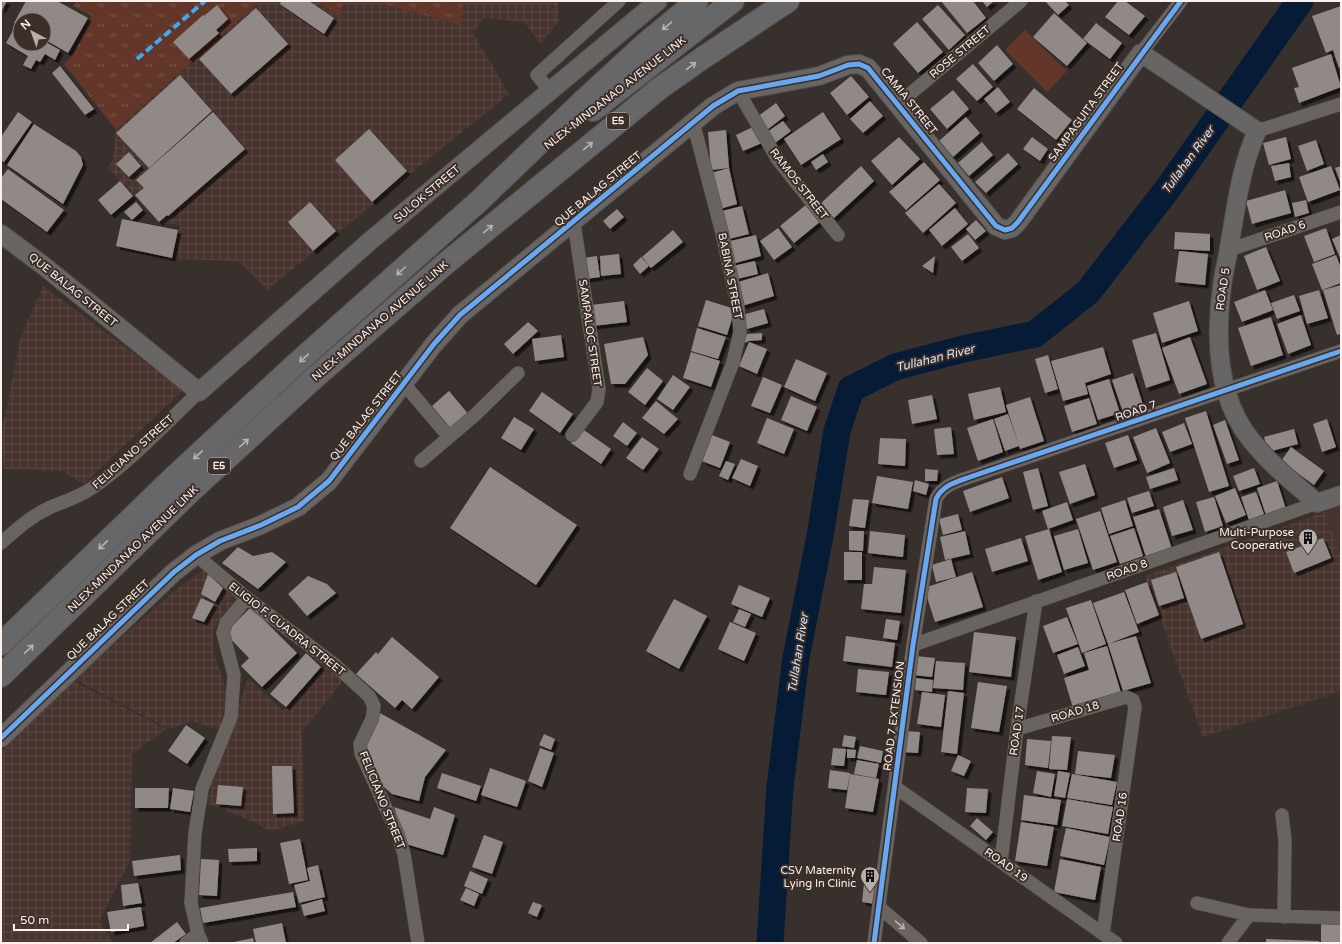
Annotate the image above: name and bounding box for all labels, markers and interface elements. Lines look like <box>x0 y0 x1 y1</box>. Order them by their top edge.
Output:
north arrow <box>12 12 52 52</box>
text: N <box>18 17 33 33</box>
one-way arrow <box>662 21 673 30</box>
street label: ROSE STREET <box>927 23 993 81</box>
street label: NLEX-MINDANAO AVENUE LINK <box>541 33 689 152</box>
street label: SAMPAGUITA STREET <box>1046 60 1126 164</box>
one-way arrow <box>685 62 696 70</box>
street label: CAMIA STREET <box>878 65 940 137</box>
road number: E5 <box>607 113 629 129</box>
water label: Tullahan River <box>1159 122 1218 197</box>
one-way arrow <box>583 142 594 150</box>
street label: RAMOS STREET <box>767 146 831 222</box>
street label: QUE BALAG STREET <box>552 148 645 229</box>
street label: SULOK STREET <box>391 162 463 225</box>
street label: ROAD 6 <box>1263 218 1307 244</box>
one-way arrow <box>483 224 493 233</box>
street label: BABINA STREET <box>715 232 745 321</box>
street label: QUE BALAG STREET <box>26 250 120 330</box>
street label: NLEX-MINDANAO AVENUE LINK <box>309 258 451 384</box>
one-way arrow <box>396 267 406 276</box>
street label: ROAD 5 <box>1214 267 1232 311</box>
street label: SAMPALOC STREET <box>576 279 604 388</box>
water label: Tullahan River <box>894 341 977 375</box>
one-way arrow <box>298 353 309 362</box>
street label: QUE BALAG STREET <box>327 368 405 463</box>
street label: ROAD 7 <box>1114 398 1158 424</box>
street label: FELICIANO STREET <box>90 412 176 492</box>
one-way arrow <box>239 438 249 447</box>
one-way arrow <box>192 451 203 460</box>
road number: E5 <box>208 458 230 474</box>
street label: NLEX-MINDANAO AVENUE LINK <box>65 483 201 615</box>
place label: Multi-Purpose Cooperative <box>1219 526 1294 552</box>
building icon: Multi-Purpose Cooperative <box>1297 527 1319 555</box>
one-way arrow <box>99 540 109 549</box>
street label: ROAD 8 <box>1105 557 1149 583</box>
street label: QUE BALAG STREET <box>64 577 152 663</box>
street label: ELIGIO F. CUADRA STREET <box>226 580 348 679</box>
water label: Tullahan River <box>785 611 811 694</box>
one-way arrow <box>24 644 34 654</box>
street label: ROAD 7 EXTENSION <box>881 660 907 772</box>
street label: ROAD 18 <box>1049 698 1101 725</box>
street label: ROAD 17 <box>1007 705 1027 757</box>
street label: FELICIANO STREET <box>356 749 408 851</box>
street label: ROAD 16 <box>1110 791 1130 843</box>
street label: ROAD 19 <box>982 845 1030 885</box>
place label: CSV Maternity Lying In Clinic <box>780 864 856 890</box>
building icon: CSV Maternity Lying In Clinic <box>859 865 881 893</box>
scale bar <box>14 906 128 932</box>
text: 50 m <box>20 913 49 927</box>
one-way arrow <box>895 920 905 929</box>

